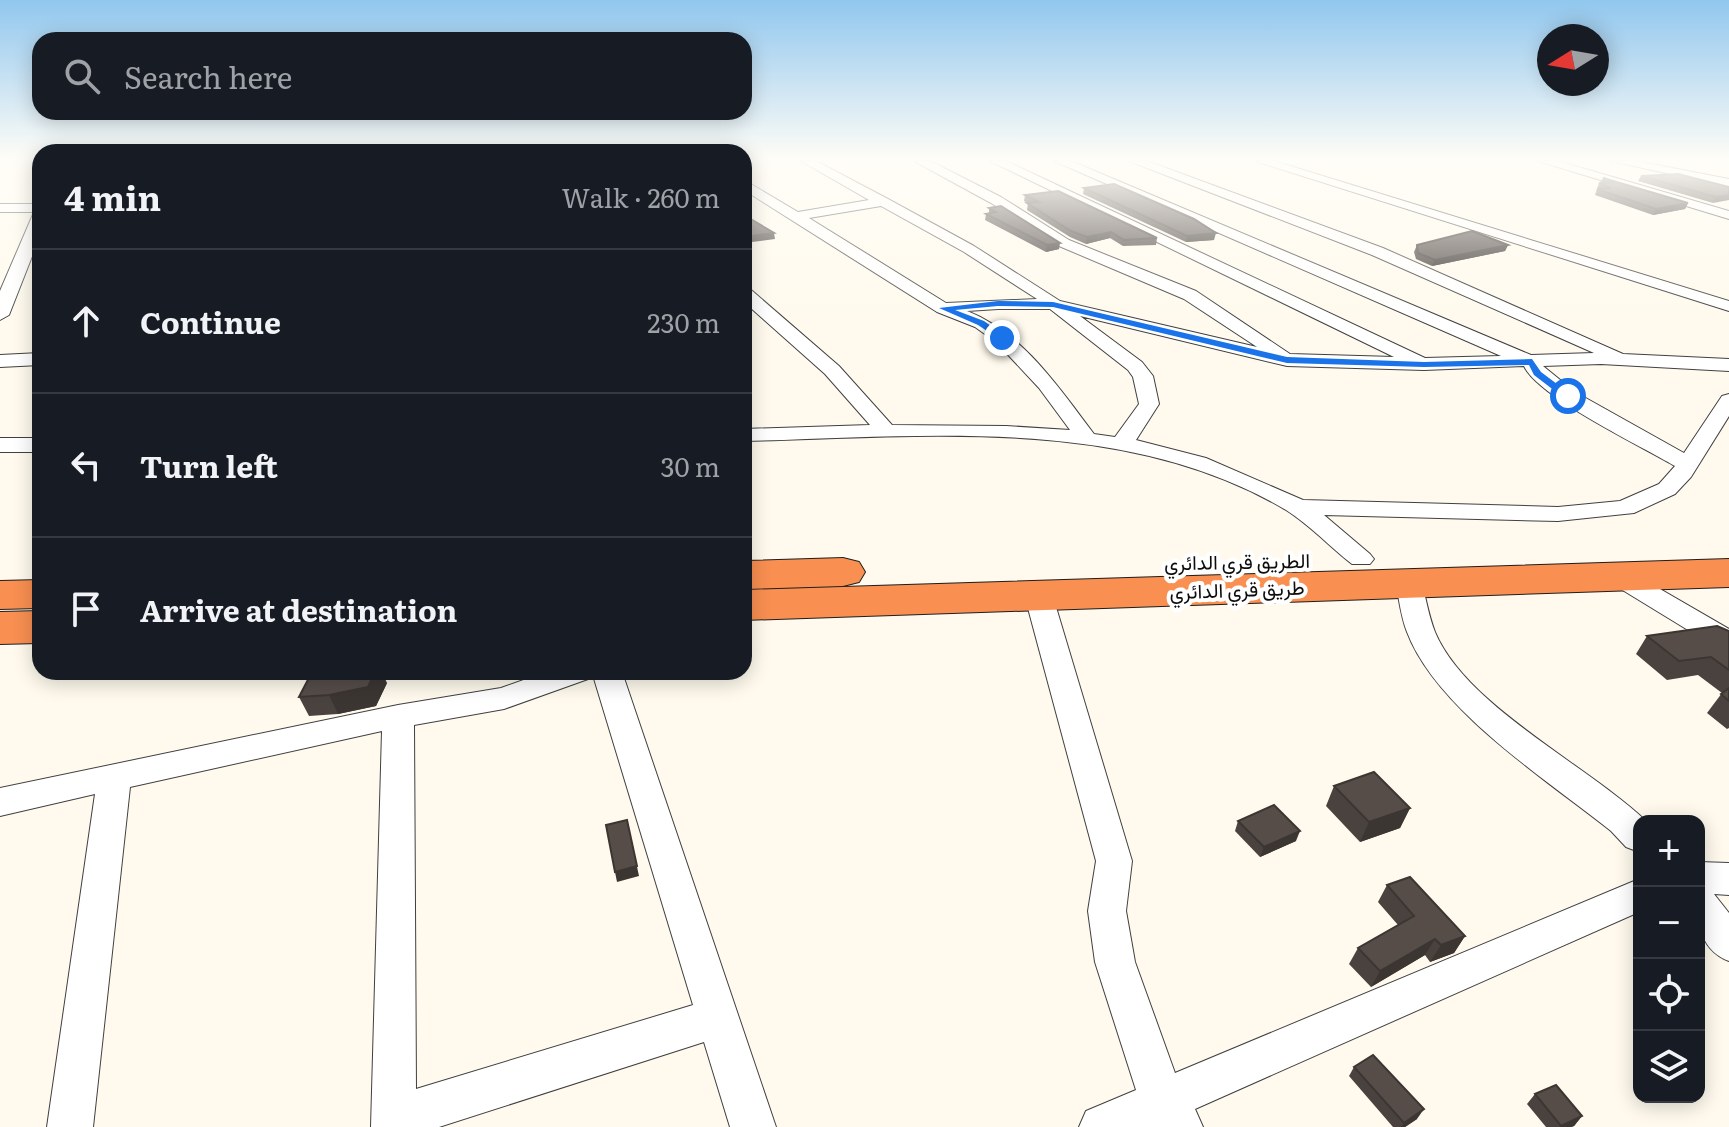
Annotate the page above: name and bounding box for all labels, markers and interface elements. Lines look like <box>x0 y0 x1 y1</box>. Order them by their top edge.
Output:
north arrow <box>1537 24 1609 96</box>
search box <box>32 32 752 120</box>
icon: search <box>60 54 104 98</box>
text: Search here <box>124 54 292 98</box>
text: 4 min <box>64 171 161 221</box>
text: Walk · 260 m <box>562 177 720 216</box>
icon: ahead <box>64 299 108 343</box>
text: Continue <box>140 299 281 343</box>
text: 230 m <box>647 302 720 341</box>
route end <box>984 320 1020 356</box>
route start <box>1550 378 1586 414</box>
icon: left <box>64 443 108 487</box>
text: Turn left <box>140 443 278 487</box>
text: 30 m <box>660 446 720 485</box>
street label: الطريق قري الدائري <box>1164 544 1310 580</box>
street label: طريق قري الدائري <box>1169 571 1305 609</box>
icon: arrive <box>64 587 108 631</box>
text: Arrive at destination <box>140 587 457 631</box>
map controls <box>1633 815 1705 1103</box>
button: + <box>1633 815 1705 887</box>
button: − <box>1633 887 1705 959</box>
button: locate <box>1633 959 1705 1031</box>
button: layers <box>1633 1031 1705 1103</box>

